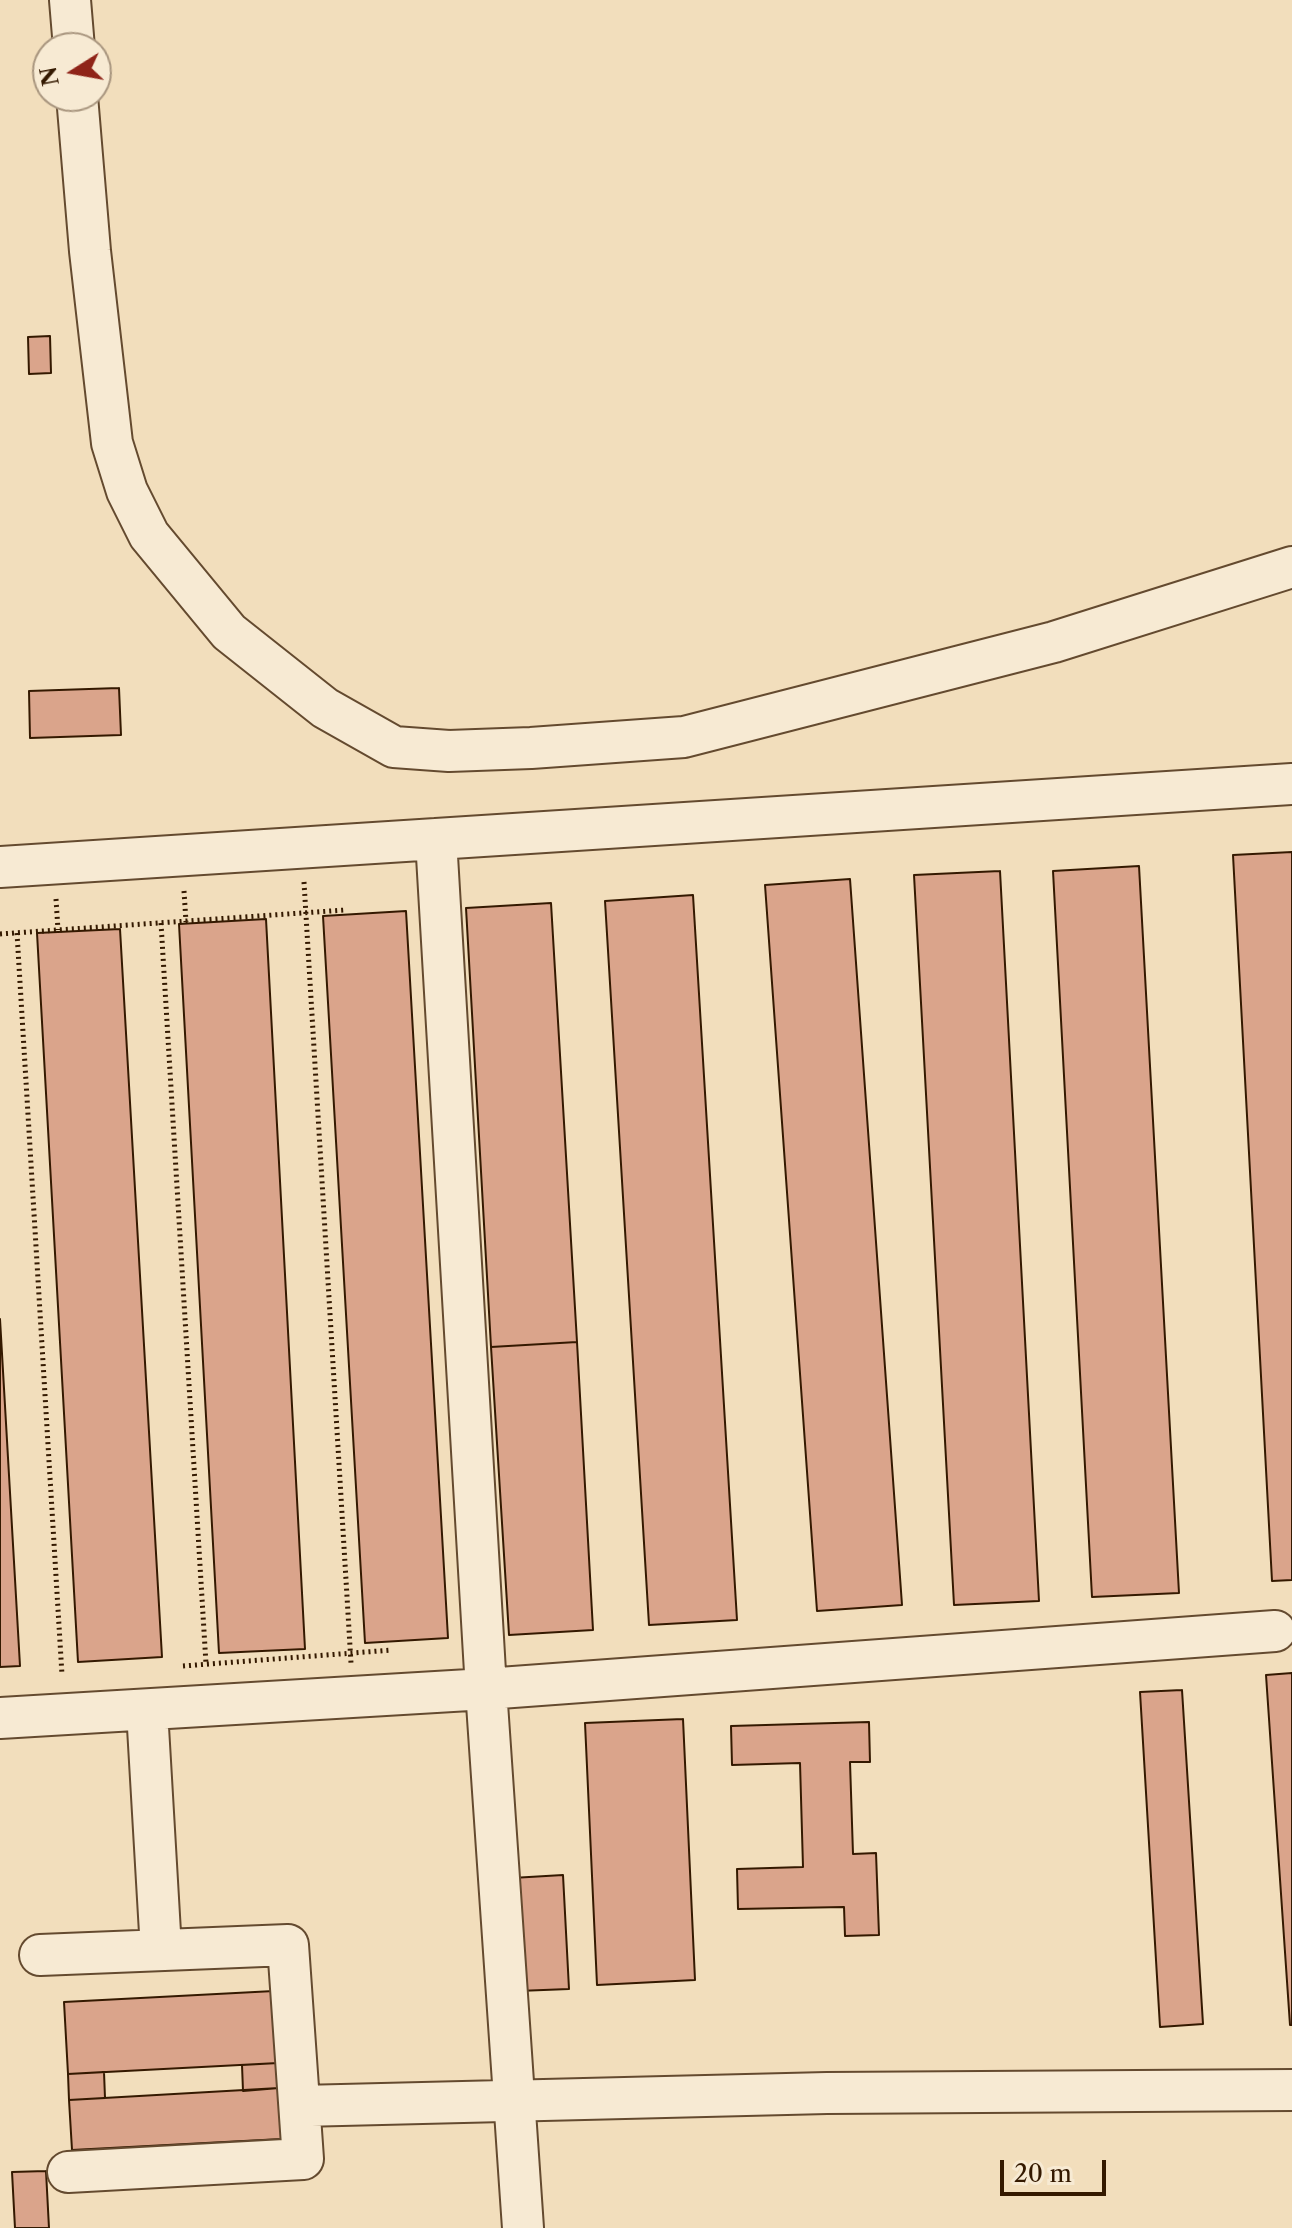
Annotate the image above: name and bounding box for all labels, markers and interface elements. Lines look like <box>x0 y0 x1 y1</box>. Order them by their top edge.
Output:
north arrow <box>32 32 112 112</box>
text: N <box>35 64 65 88</box>
scale bar <box>1004 2144 1110 2194</box>
text: 20 m <box>1014 2159 1072 2188</box>

